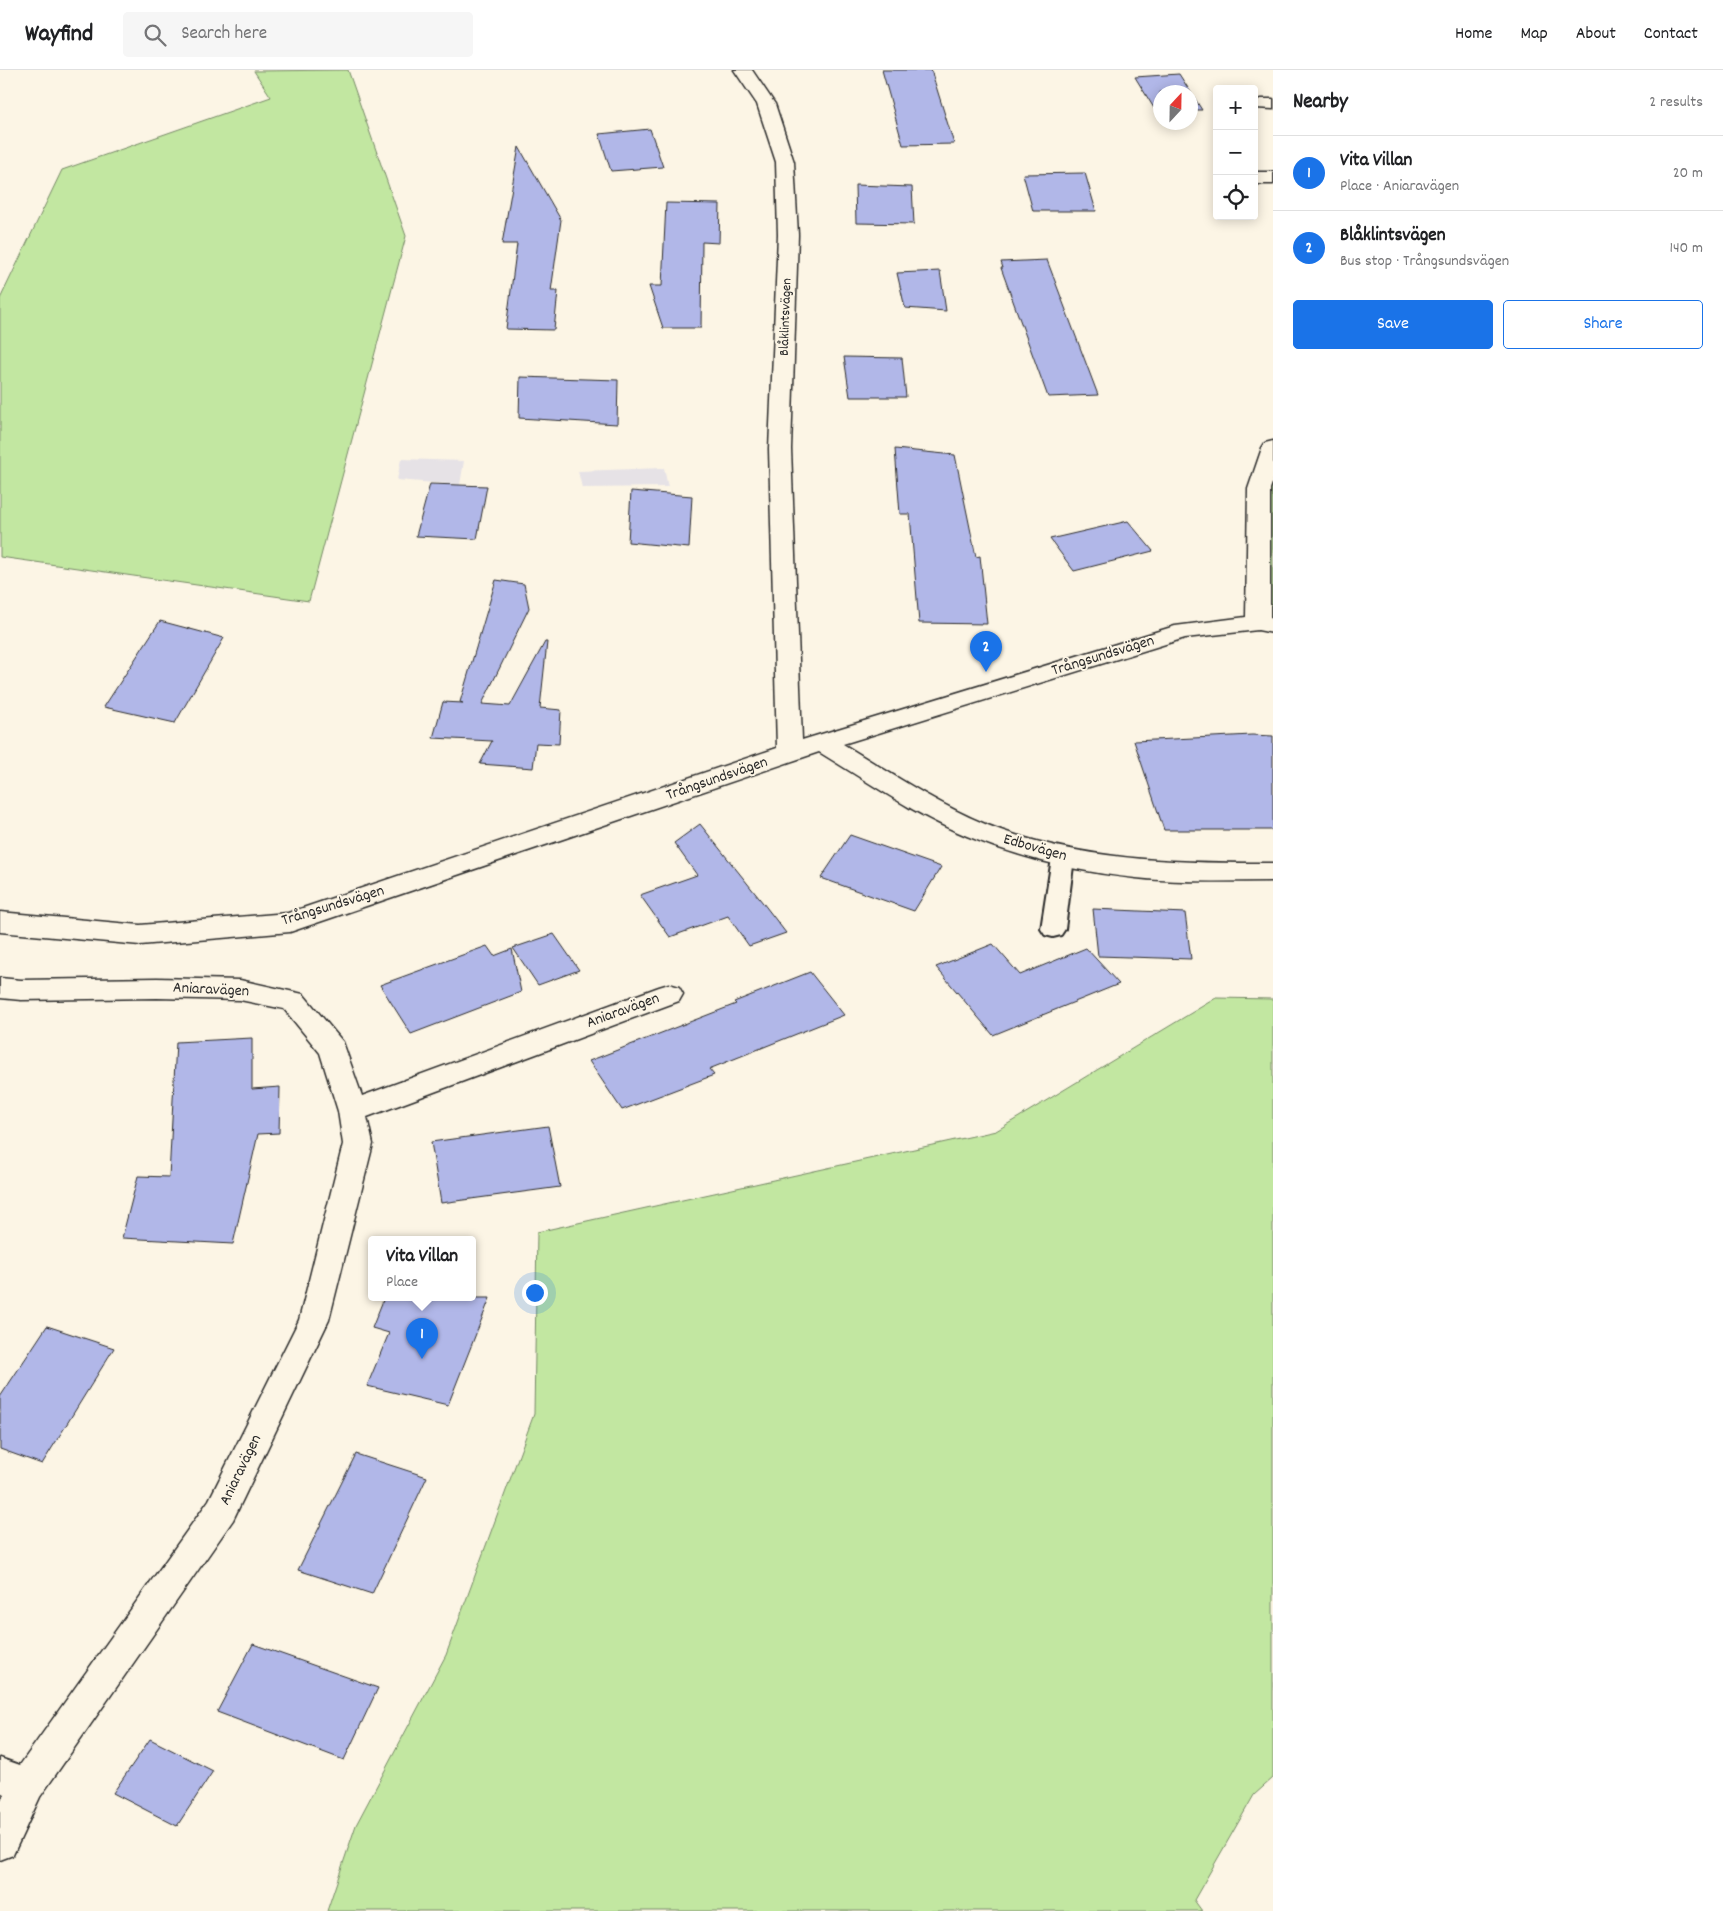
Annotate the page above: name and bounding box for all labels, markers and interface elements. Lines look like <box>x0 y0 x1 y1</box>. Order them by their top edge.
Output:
search box <box>123 12 473 57</box>
text: Wayfind <box>25 18 93 52</box>
icon: search <box>141 21 169 49</box>
text: Search here <box>181 21 267 48</box>
text: Home <box>1455 22 1492 47</box>
text: Map <box>1520 22 1548 47</box>
text: About <box>1576 22 1616 47</box>
text: Contact <box>1644 22 1698 47</box>
north arrow <box>1153 85 1198 130</box>
map controls <box>1213 85 1258 220</box>
button: + <box>1213 85 1258 130</box>
text: Nearby <box>1293 88 1348 118</box>
text: 2 results <box>1649 91 1703 114</box>
button: − <box>1213 130 1258 175</box>
text: Vita Villan <box>1340 148 1412 175</box>
text: 1 <box>1307 162 1311 185</box>
text: 20 m <box>1673 162 1703 185</box>
button: locate <box>1213 175 1258 220</box>
text: Place · Aniaravägen <box>1340 175 1459 198</box>
text: Blåklintsvägen <box>1340 223 1445 250</box>
text: 2 <box>1306 237 1313 260</box>
text: 140 m <box>1669 237 1703 260</box>
text: Bus stop · Trångsundsvägen <box>1340 250 1509 273</box>
street label: Blåklintsvägen <box>775 278 797 356</box>
button: Save <box>1293 300 1493 349</box>
button: Share <box>1503 300 1703 349</box>
street label: Trångsundsvägen <box>1049 629 1157 683</box>
pin: 2 <box>970 631 1002 672</box>
street label: Trångsundsvägen <box>663 751 771 807</box>
street label: Edbovägen <box>1001 828 1069 868</box>
street label: Trångsundsvägen <box>279 879 387 933</box>
street label: Aniaravägen <box>172 977 250 1003</box>
street label: Aniaravägen <box>583 987 663 1035</box>
popup <box>368 1236 476 1301</box>
text: Vita Villan <box>386 1244 458 1271</box>
text: Place <box>386 1271 418 1294</box>
your location <box>522 1280 548 1306</box>
pin: 1 <box>406 1318 438 1359</box>
street label: Aniaravägen <box>214 1431 268 1509</box>

